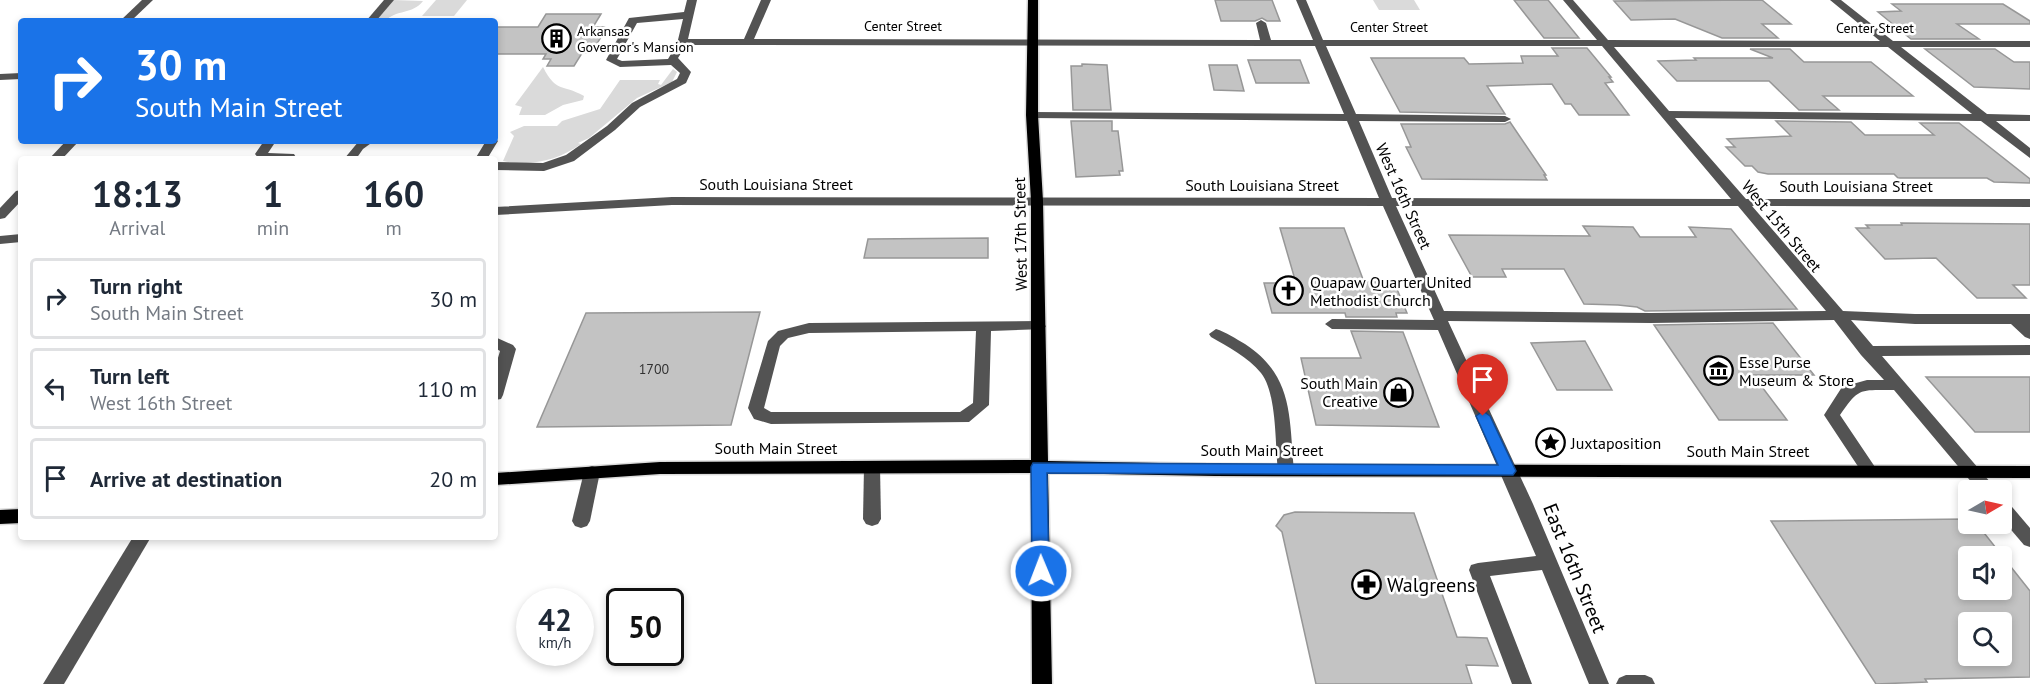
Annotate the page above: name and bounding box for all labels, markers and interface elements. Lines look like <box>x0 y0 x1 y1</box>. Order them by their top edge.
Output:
street label: Center Street <box>864 17 942 35</box>
street label: Center Street <box>1350 18 1428 36</box>
street label: Center Street <box>1836 19 1914 37</box>
place label: Arkansas Governor's Mansion <box>577 22 694 56</box>
building icon: Arkansas Governor's Mansion <box>540 23 572 55</box>
text: 30 m <box>135 37 227 92</box>
icon: right <box>36 42 114 120</box>
text: South Main Street <box>135 90 342 124</box>
street label: West 16th Street <box>1372 140 1437 253</box>
text: 18:13 <box>92 170 183 217</box>
text: 1 <box>263 170 283 217</box>
text: 160 <box>363 170 424 217</box>
street label: South Louisiana Street <box>699 174 853 194</box>
street label: South Louisiana Street <box>1185 175 1339 195</box>
street label: West 15th Street <box>1738 176 1827 276</box>
street label: South Louisiana Street <box>1779 176 1933 196</box>
street label: West 17th Street <box>1009 177 1031 291</box>
text: Arrival <box>109 215 165 241</box>
text: min <box>257 215 289 241</box>
text: m <box>386 215 402 241</box>
text: Turn right <box>90 272 182 300</box>
place label: Quapaw Quarter United Methodist Church <box>1310 272 1472 310</box>
church icon: Quapaw Quarter United Methodist Church <box>1273 275 1305 307</box>
icon: right <box>39 282 72 315</box>
text: 30 m <box>429 285 477 313</box>
text: South Main Street <box>90 300 244 326</box>
place label: Esse Purse Museum & Store <box>1739 352 1854 390</box>
pin <box>1457 354 1508 416</box>
museum icon: Esse Purse Museum & Store <box>1702 355 1734 387</box>
house number: 1700 <box>639 360 670 378</box>
text: Turn left <box>90 362 170 390</box>
icon: arrive <box>1466 363 1499 396</box>
icon: left <box>39 372 72 405</box>
place label: South Main Creative <box>1300 373 1378 411</box>
text: 110 m <box>417 375 477 403</box>
shop icon: South Main Creative <box>1383 376 1415 408</box>
text: West 16th Street <box>90 390 232 416</box>
place icon: Juxtaposition <box>1534 427 1566 459</box>
place label: Juxtaposition <box>1570 433 1661 453</box>
street label: South Main Street <box>715 438 838 458</box>
street label: South Main Street <box>1201 440 1324 460</box>
street label: South Main Street <box>1687 441 1810 461</box>
icon: arrive <box>39 462 72 495</box>
text: Arrive at destination <box>90 465 282 493</box>
text: 20 m <box>429 465 477 493</box>
north arrow <box>1958 480 2012 534</box>
map controls <box>1958 480 2012 666</box>
street label: East 16th Street <box>1537 500 1613 637</box>
position arrow <box>1009 539 1073 603</box>
button: sound <box>1958 546 2012 600</box>
pharmacy icon: Walgreens <box>1350 569 1382 601</box>
place label: Walgreens <box>1387 572 1476 598</box>
speed limit sign: 50 <box>606 588 684 666</box>
text: 42 <box>538 600 572 639</box>
button: search <box>1958 612 2012 666</box>
text: km/h <box>539 633 571 652</box>

